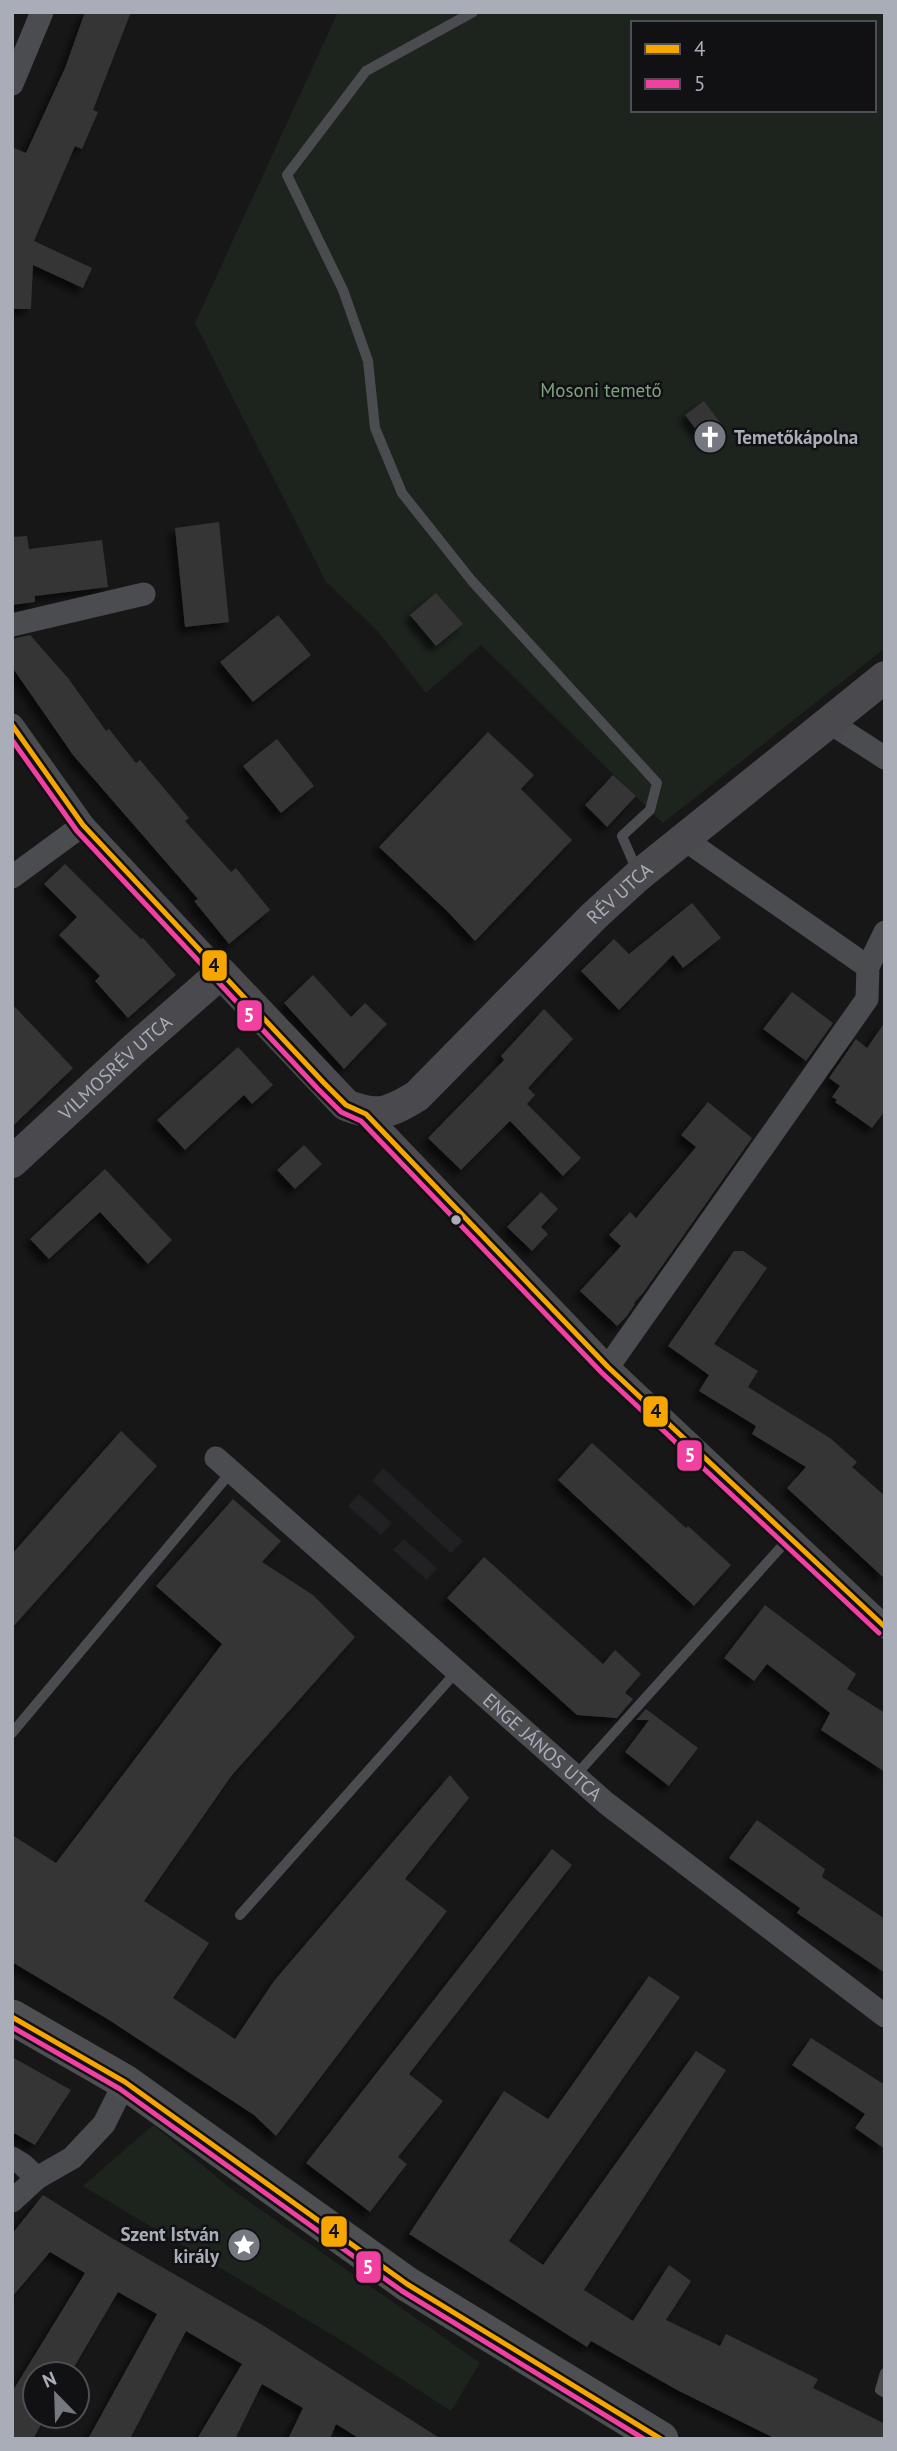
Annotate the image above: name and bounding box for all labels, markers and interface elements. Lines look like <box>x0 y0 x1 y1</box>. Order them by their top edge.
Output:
legend <box>631 21 876 112</box>
text: 4 <box>694 35 705 62</box>
text: 5 <box>694 70 705 97</box>
park label: Mosoni temető <box>540 378 662 402</box>
church icon: Temetőkápolna <box>691 418 729 456</box>
place label: Temetőkápolna <box>734 425 858 449</box>
street label: RÉV UTCA <box>581 857 657 929</box>
line badge: 4 <box>201 949 228 982</box>
text: 4 <box>209 953 220 977</box>
line badge: 5 <box>236 999 263 1032</box>
text: 5 <box>244 1003 254 1027</box>
street label: VILMOSRÉV UTCA <box>53 1010 177 1125</box>
unlabelled marker <box>449 1213 463 1227</box>
line badge: 4 <box>642 1395 669 1428</box>
text: 4 <box>651 1399 662 1423</box>
line badge: 5 <box>676 1439 703 1472</box>
text: 5 <box>685 1443 695 1467</box>
street label: ENGE JÁNOS UTCA <box>478 1688 607 1806</box>
line badge: 4 <box>320 2215 348 2248</box>
text: 4 <box>329 2219 340 2243</box>
place label: Szent István király <box>120 2222 220 2268</box>
place icon: Szent István király <box>225 2226 263 2264</box>
line badge: 5 <box>355 2250 382 2284</box>
text: 5 <box>363 2255 373 2279</box>
north arrow <box>21 2360 91 2430</box>
text: N <box>39 2366 60 2393</box>

